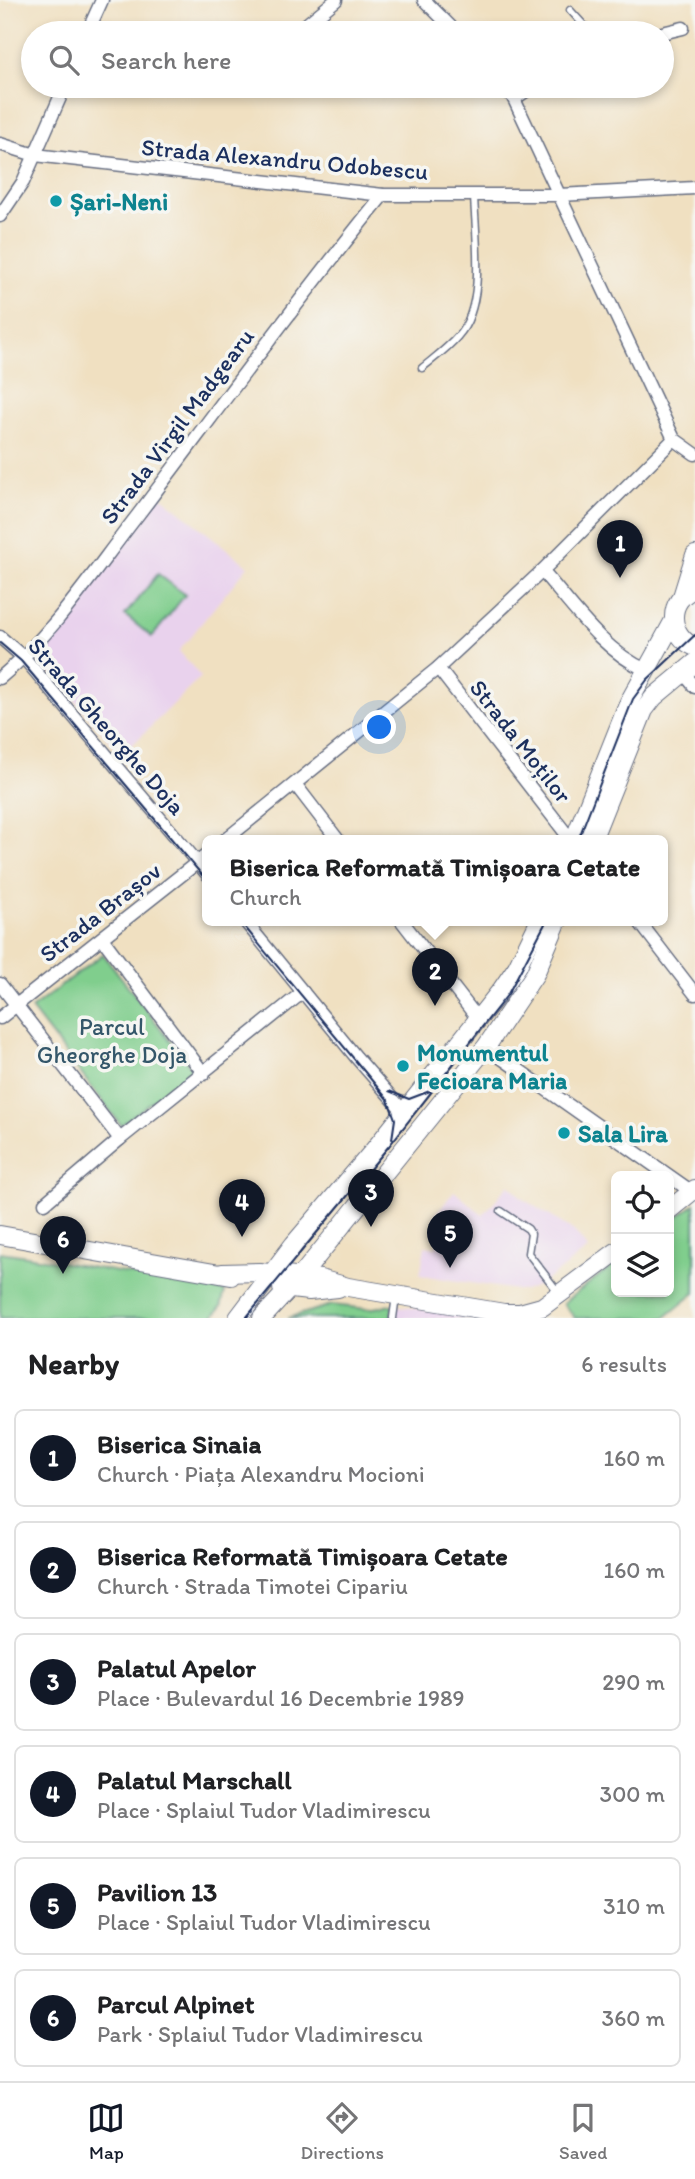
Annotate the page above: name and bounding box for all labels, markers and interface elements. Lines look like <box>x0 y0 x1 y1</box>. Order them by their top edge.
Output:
search box <box>21 21 674 98</box>
icon: search <box>45 41 83 79</box>
text: Search here <box>101 44 231 76</box>
street label: Strada Alexandru Odobescu <box>140 132 430 186</box>
place label: Șari-Neni <box>70 187 168 217</box>
marker: Șari-Neni <box>48 193 64 209</box>
street label: Strada Virgil Madgearu <box>94 322 260 530</box>
pin: 1 <box>597 520 643 578</box>
street label: Strada Gheorghe Doja <box>22 631 192 821</box>
street label: Strada Moților <box>464 674 578 808</box>
your location <box>362 710 396 744</box>
popup <box>202 835 668 926</box>
text: Biserica Reformată Timișoara Cetate <box>230 851 640 883</box>
street label: Strada Brașov <box>34 856 166 968</box>
text: Church <box>230 883 301 911</box>
pin: 2 <box>412 948 458 1006</box>
park label: Parcul Gheorghe Doja <box>37 1012 187 1069</box>
place label: Monumentul Fecioara Maria <box>417 1038 567 1095</box>
marker: Monumentul Fecioara Maria <box>395 1058 411 1074</box>
place label: Sala Lira <box>578 1119 668 1148</box>
marker: Sala Lira <box>556 1125 572 1141</box>
pin: 3 <box>348 1169 394 1227</box>
map controls <box>611 1171 674 1297</box>
button: locate <box>611 1171 674 1234</box>
pin: 4 <box>219 1179 265 1237</box>
pin: 5 <box>427 1210 473 1268</box>
pin: 6 <box>40 1216 86 1274</box>
button: layers <box>611 1234 674 1297</box>
text: Nearby <box>28 1345 119 1382</box>
text: 6 results <box>581 1350 667 1378</box>
text: Biserica Sinaia <box>97 1428 261 1460</box>
text: 1 <box>48 1444 58 1472</box>
text: 160 m <box>603 1444 665 1472</box>
text: Church · Piața Alexandru Mocioni <box>97 1460 425 1488</box>
text: Biserica Reformată Timișoara Cetate <box>97 1540 508 1572</box>
text: 2 <box>47 1556 59 1584</box>
text: 160 m <box>603 1556 665 1584</box>
text: Church · Strada Timotei Cipariu <box>97 1572 408 1600</box>
text: Palatul Apelor <box>97 1652 256 1684</box>
text: 3 <box>47 1668 59 1696</box>
text: 290 m <box>602 1668 665 1696</box>
text: Place · Bulevardul 16 Decembrie 1989 <box>97 1684 465 1712</box>
text: Palatul Marschall <box>97 1764 292 1796</box>
text: 4 <box>46 1780 60 1808</box>
text: 300 m <box>600 1780 665 1808</box>
text: Place · Splaiul Tudor Vladimirescu <box>97 1796 431 1824</box>
text: Pavilion 13 <box>97 1876 217 1908</box>
text: 5 <box>47 1892 59 1920</box>
text: 310 m <box>603 1892 665 1920</box>
text: Place · Splaiul Tudor Vladimirescu <box>97 1908 431 1936</box>
text: Parcul Alpinet <box>97 1988 254 2020</box>
text: 6 <box>47 2004 59 2032</box>
text: 360 m <box>602 2004 665 2032</box>
text: Park · Splaiul Tudor Vladimirescu <box>97 2020 423 2048</box>
tab: Map <box>87 2099 125 2164</box>
tab: Directions <box>300 2099 384 2164</box>
tab: Saved <box>559 2099 607 2164</box>

